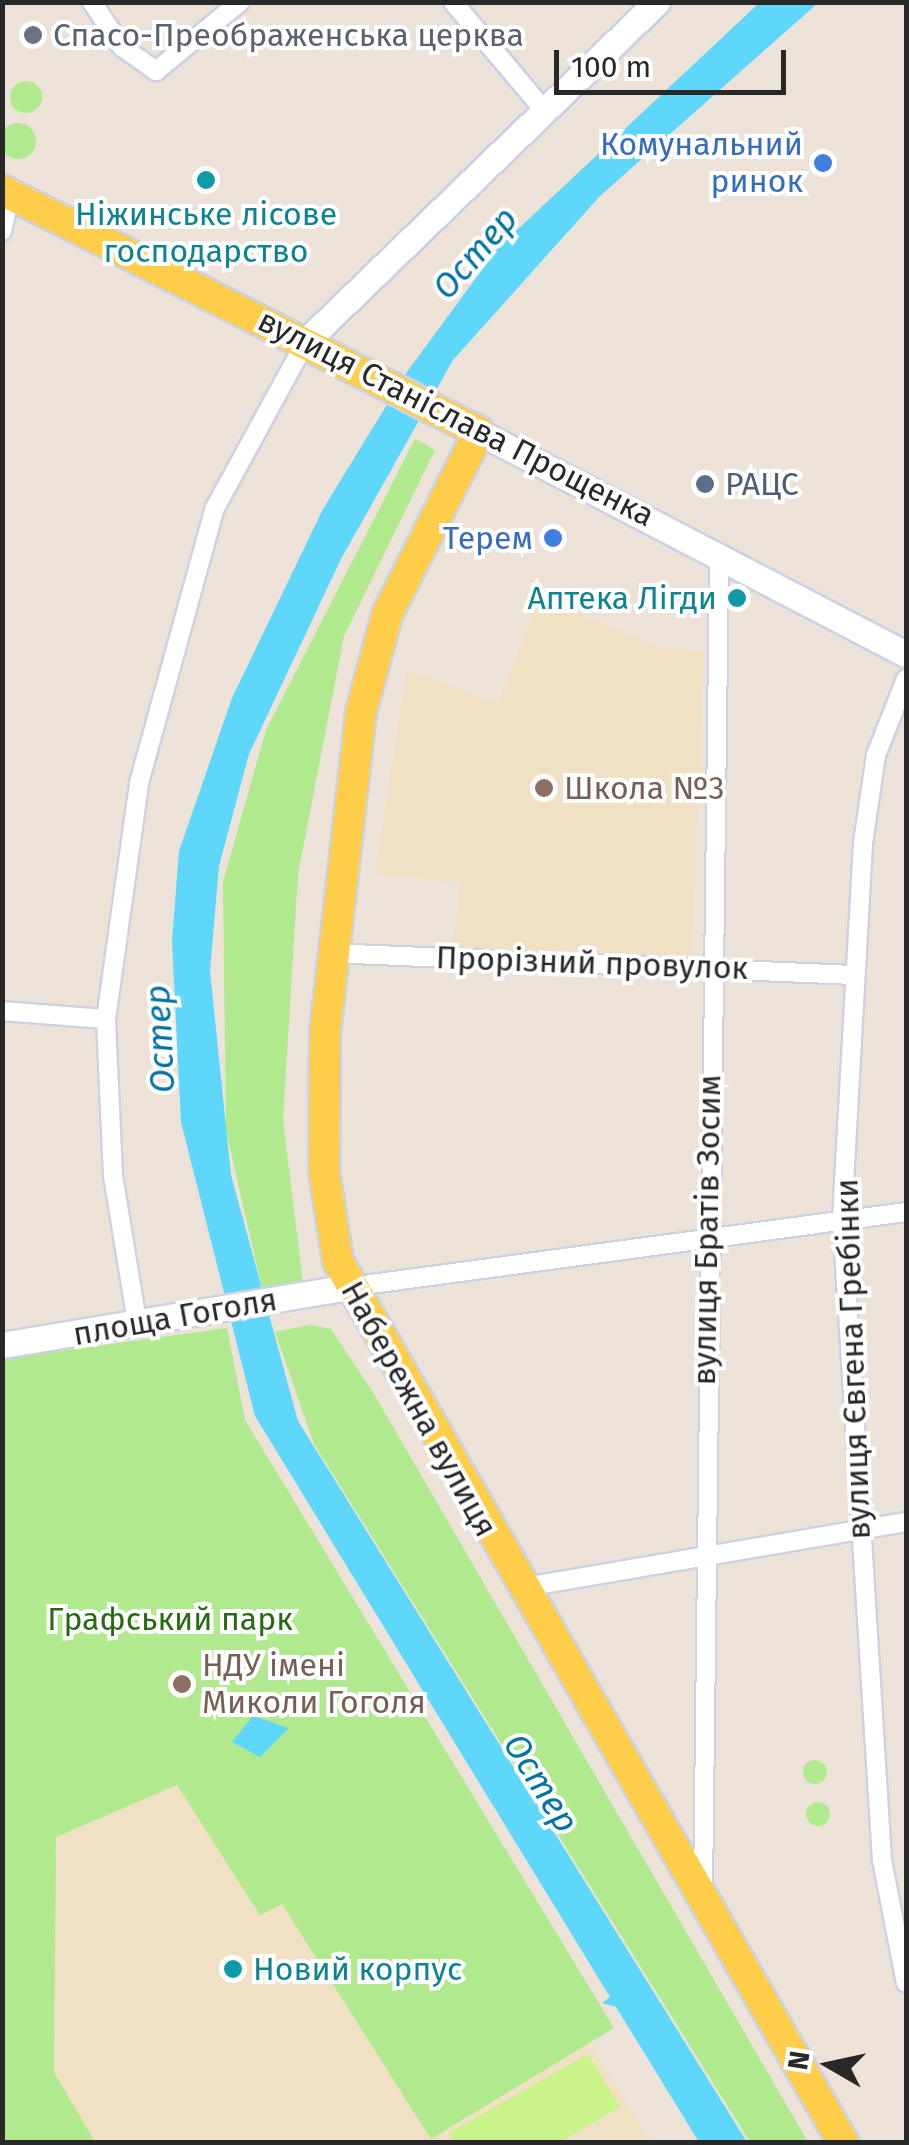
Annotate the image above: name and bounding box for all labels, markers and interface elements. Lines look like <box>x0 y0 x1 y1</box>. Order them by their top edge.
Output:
place label: Спасо-Преображенська церква <box>53 16 524 54</box>
marker: Спасо-Преображенська церква <box>22 24 44 46</box>
scale bar <box>559 30 792 92</box>
text: 100 m <box>571 49 651 85</box>
place label: Комунальний ринок <box>600 126 803 201</box>
marker: Комунальний ринок <box>812 152 834 174</box>
marker: Ніжинське лісове господарство <box>195 169 217 191</box>
place label: Ніжинське лісове господарство <box>75 196 337 271</box>
water label: Остер <box>424 198 526 308</box>
street label: вулиця Станіслава Прощенка <box>251 301 661 535</box>
place label: РАЦС <box>725 465 799 503</box>
marker: РАЦС <box>694 473 716 495</box>
place label: Терем <box>443 519 533 557</box>
marker: Терем <box>542 527 564 549</box>
place label: Аптека Лігди <box>527 579 717 617</box>
marker: Аптека Лігди <box>726 587 748 609</box>
place label: Школа №3 <box>564 769 724 807</box>
marker: Школа №3 <box>533 777 555 799</box>
street label: Прорізний провулок <box>435 938 749 988</box>
water label: Остер <box>136 984 184 1094</box>
street label: вулиця Братів Зосим <box>685 1074 729 1386</box>
street label: вулиця Євгена Гребінки <box>828 1178 878 1540</box>
street label: Набережна вулиця <box>333 1275 505 1543</box>
street label: площа Гоголя <box>70 1280 280 1354</box>
park label: Графський парк <box>47 1600 293 1638</box>
place label: НДУ імені Миколи Гоголя <box>202 1647 426 1722</box>
marker: НДУ імені Миколи Гоголя <box>171 1673 193 1695</box>
water label: Остер <box>494 1726 588 1840</box>
place label: Новий корпус <box>253 1950 462 1988</box>
marker: Новий корпус <box>222 1958 244 1980</box>
north arrow <box>779 2015 879 2115</box>
text: N <box>781 2048 817 2072</box>

